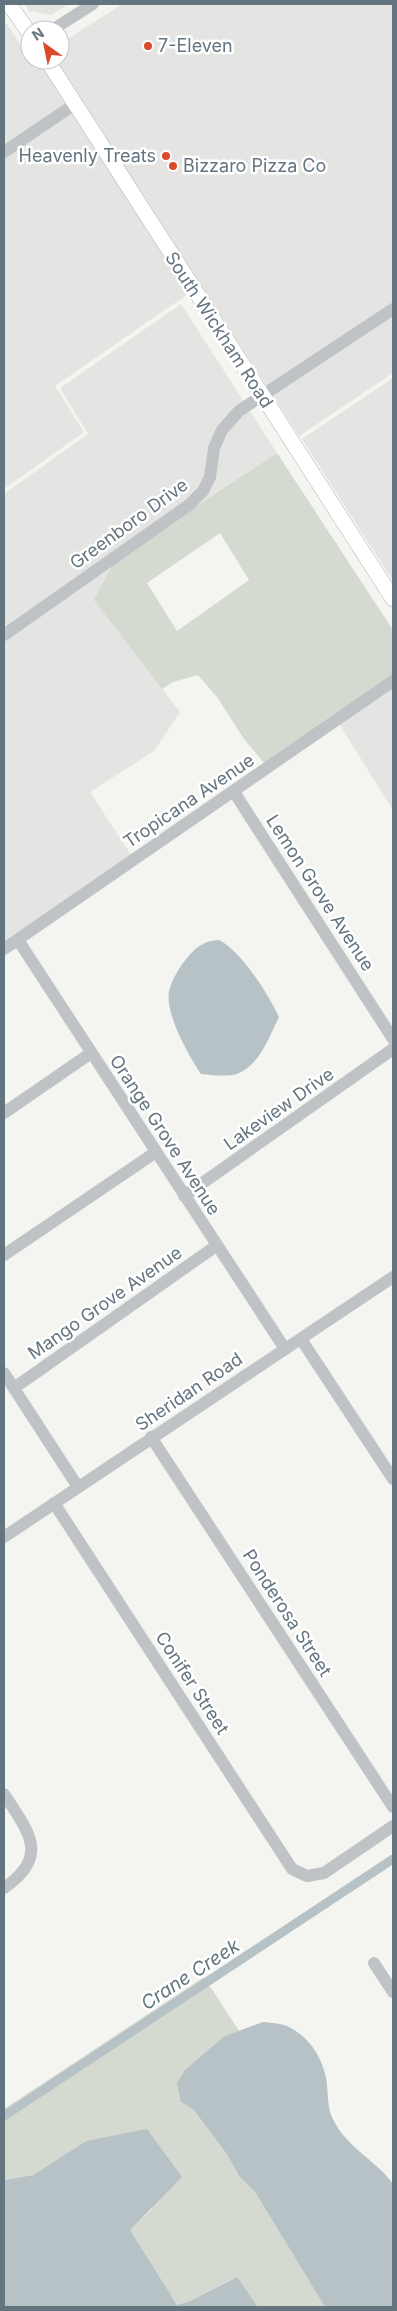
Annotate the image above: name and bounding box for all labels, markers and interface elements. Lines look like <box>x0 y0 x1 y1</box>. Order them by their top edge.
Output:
north arrow <box>20 20 70 70</box>
text: N <box>29 24 47 44</box>
place label: 7-Eleven <box>158 35 233 56</box>
marker: 7-Eleven <box>142 40 154 52</box>
place label: Heavenly Treats <box>19 145 156 166</box>
marker: Heavenly Treats <box>160 150 172 162</box>
place label: Bizzaro Pizza Co <box>183 155 326 176</box>
marker: Bizzaro Pizza Co <box>167 160 179 172</box>
street label: South Wickham Road <box>161 248 278 412</box>
street label: Greenboro Drive <box>66 474 192 573</box>
street label: Tropicana Avenue <box>119 749 258 852</box>
street label: Lemon Grove Avenue <box>262 811 379 975</box>
street label: Orange Grove Avenue <box>106 1051 225 1219</box>
street label: Lakeview Drive <box>220 1063 338 1154</box>
street label: Mango Grove Avenue <box>24 1242 186 1364</box>
street label: Sheridan Road <box>131 1348 246 1435</box>
street label: Ponderosa Street <box>239 1545 336 1680</box>
street label: Conifer Street <box>151 1627 233 1738</box>
water label: Crane Creek <box>137 1934 244 2015</box>

